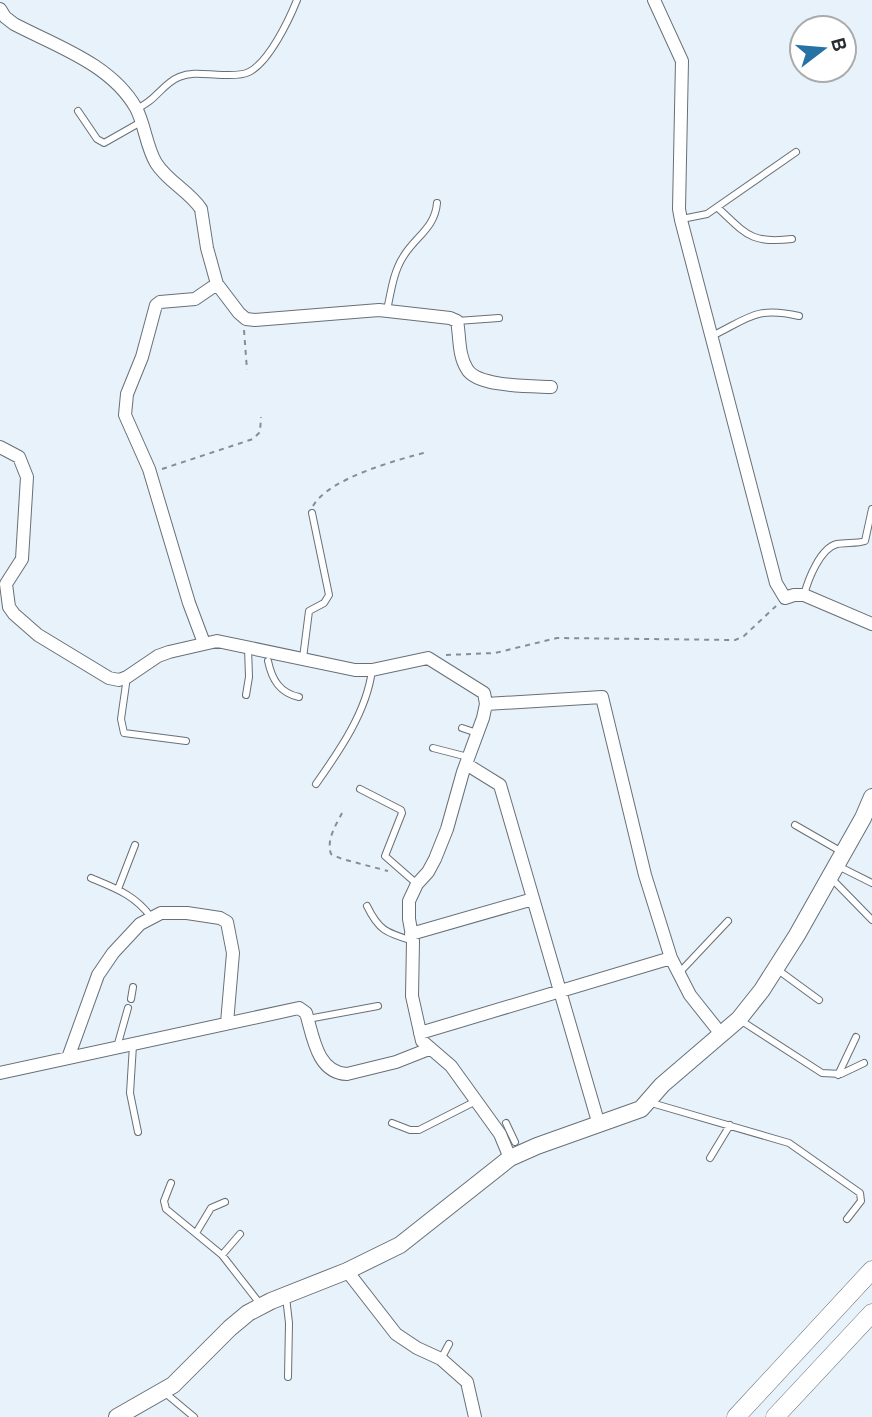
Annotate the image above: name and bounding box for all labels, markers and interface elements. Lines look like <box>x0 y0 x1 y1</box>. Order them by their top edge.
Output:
north arrow <box>788 14 858 84</box>
text: B <box>827 35 852 54</box>

